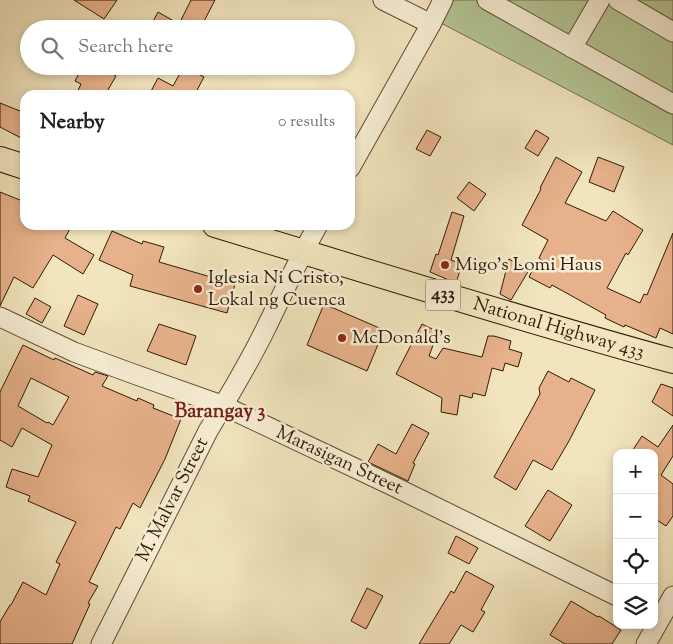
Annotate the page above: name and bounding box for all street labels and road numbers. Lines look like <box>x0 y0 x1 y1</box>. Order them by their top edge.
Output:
road number: 433 <box>426 280 460 310</box>
street label: National Highway 433 <box>470 291 647 366</box>
street label: Marasigan Street <box>271 420 407 502</box>
street label: M. Malvar Street <box>130 433 216 567</box>

